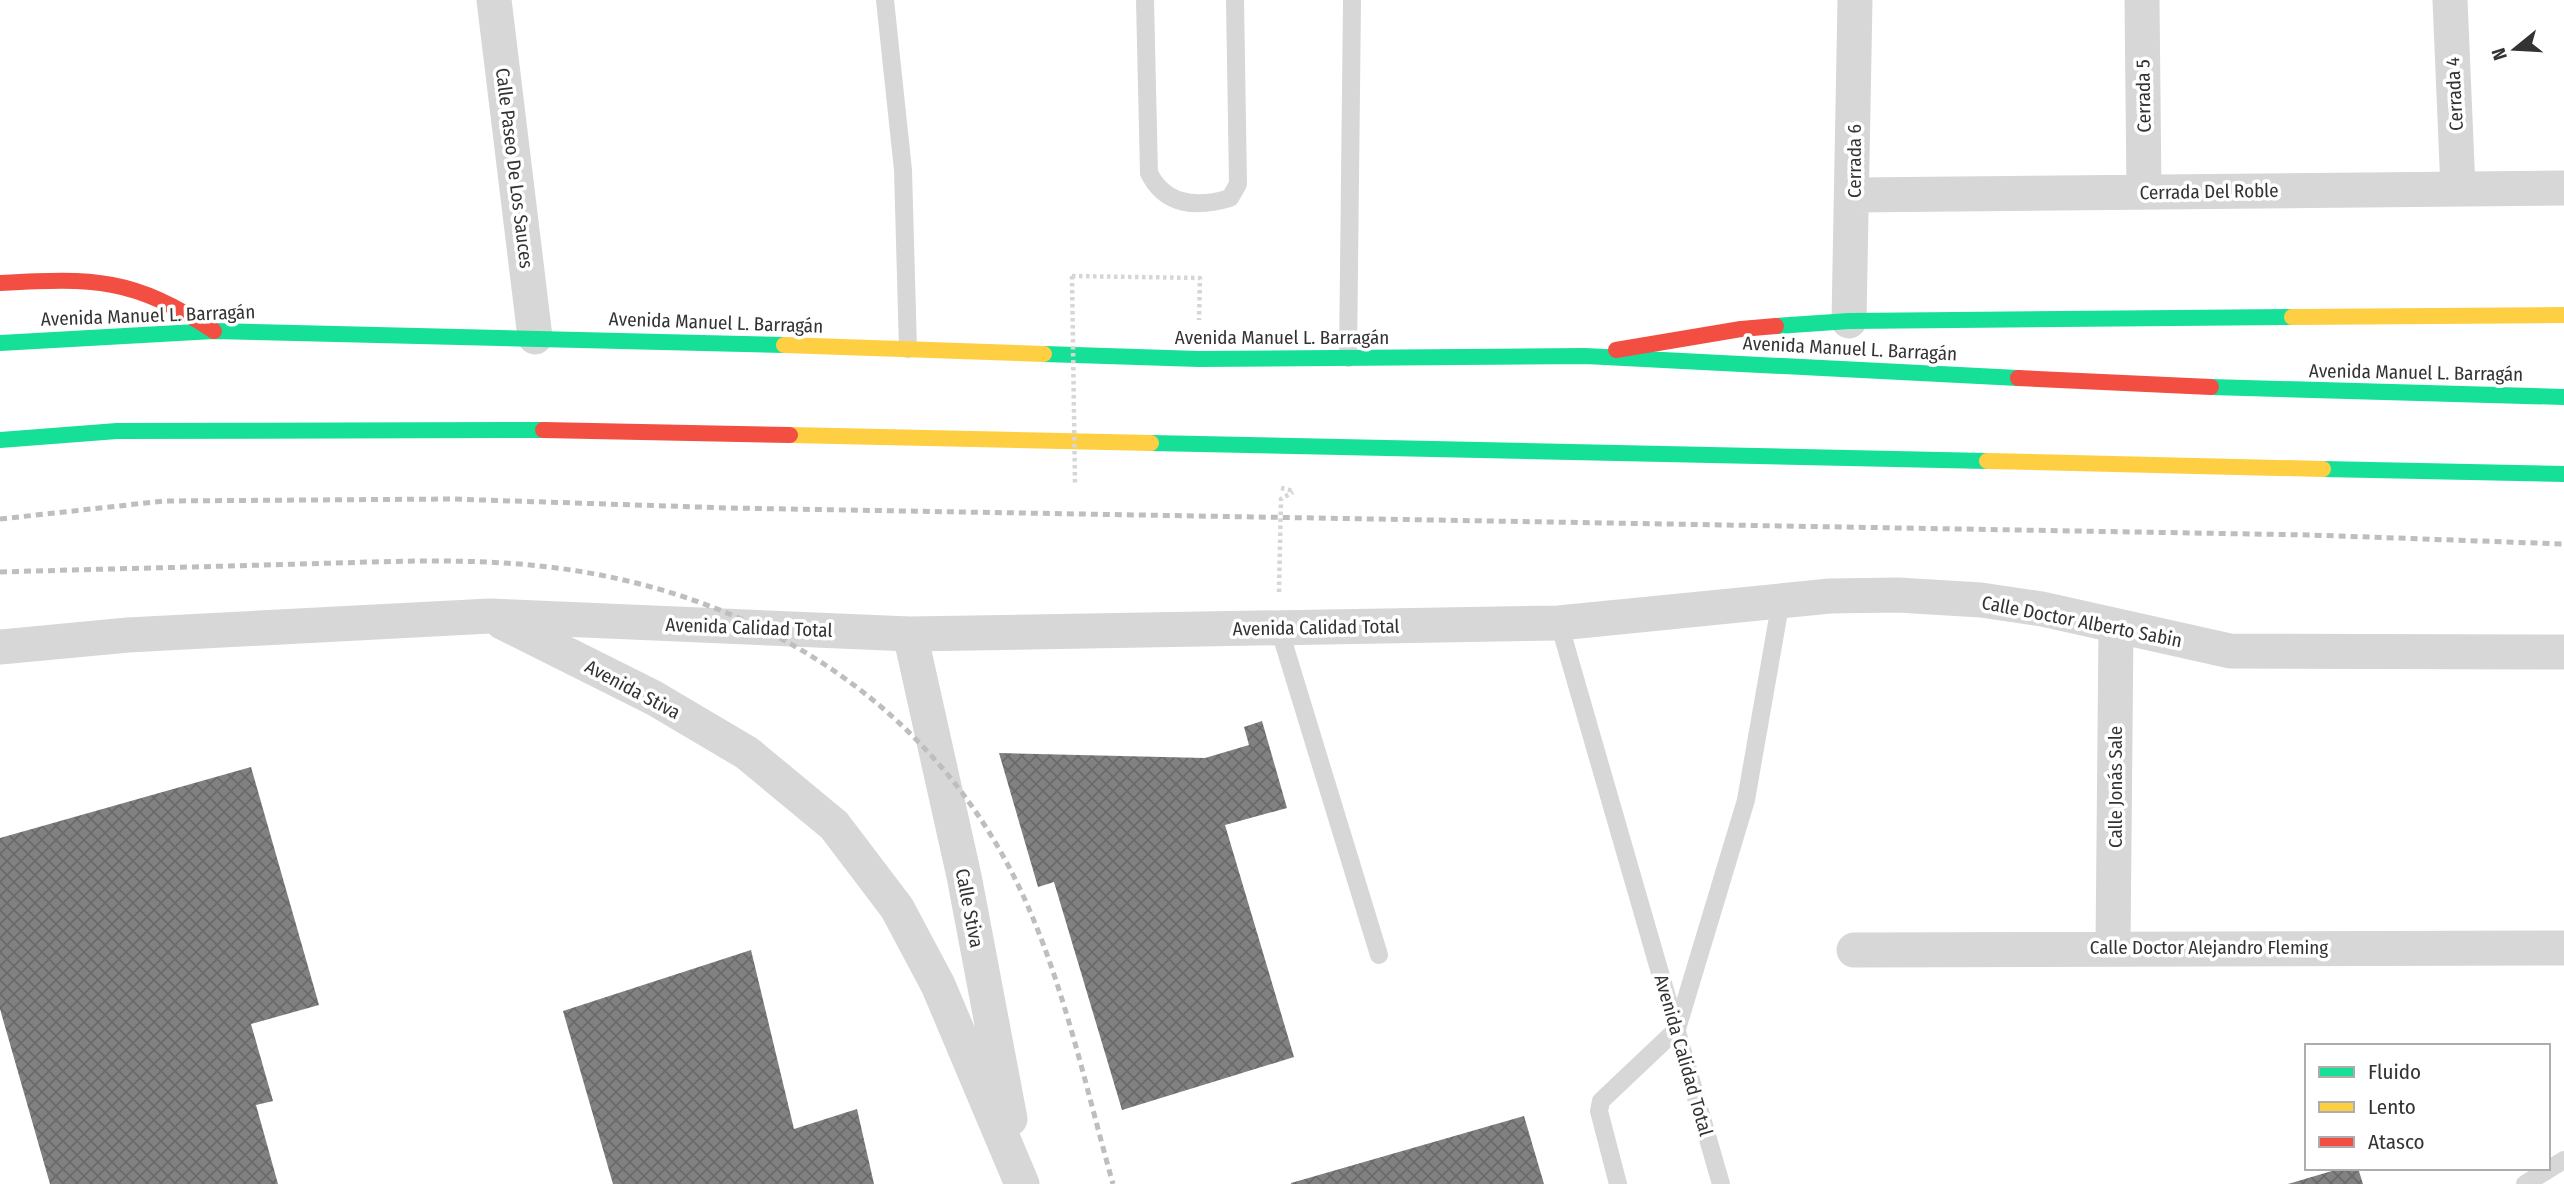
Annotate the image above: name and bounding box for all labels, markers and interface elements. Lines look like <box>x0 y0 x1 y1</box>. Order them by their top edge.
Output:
north arrow <box>2480 14 2550 84</box>
text: N <box>2487 45 2512 63</box>
street label: Cerrada 4 <box>2441 57 2468 131</box>
street label: Cerrada 5 <box>2131 59 2156 133</box>
street label: Calle Paseo De Los Sauces <box>491 66 538 270</box>
street label: Cerrada 6 <box>1843 124 1866 198</box>
street label: Cerrada Del Roble <box>2139 179 2279 204</box>
street label: Avenida Manuel L. Barragán <box>40 300 256 331</box>
street label: Avenida Manuel L. Barragán <box>608 307 824 338</box>
street label: Avenida Manuel L. Barragán <box>1175 326 1389 349</box>
street label: Avenida Manuel L. Barragán <box>1742 331 1958 366</box>
street label: Avenida Manuel L. Barragán <box>2309 359 2523 386</box>
street label: Calle Doctor Alberto Sabin <box>1980 591 2184 652</box>
street label: Avenida Calidad Total <box>665 613 833 642</box>
street label: Avenida Calidad Total <box>1232 615 1400 640</box>
street label: Avenida Stiva <box>581 655 684 724</box>
street label: Calle Jonás Sale <box>2104 726 2127 848</box>
street label: Calle Stiva <box>951 866 988 950</box>
street label: Calle Doctor Alejandro Fleming <box>2090 936 2328 959</box>
street label: Avenida Calidad Total <box>1649 972 1718 1139</box>
legend <box>2305 1044 2550 1170</box>
text: Fluido <box>2368 1059 2421 1085</box>
text: Lento <box>2368 1094 2416 1120</box>
text: Atasco <box>2368 1129 2425 1155</box>

